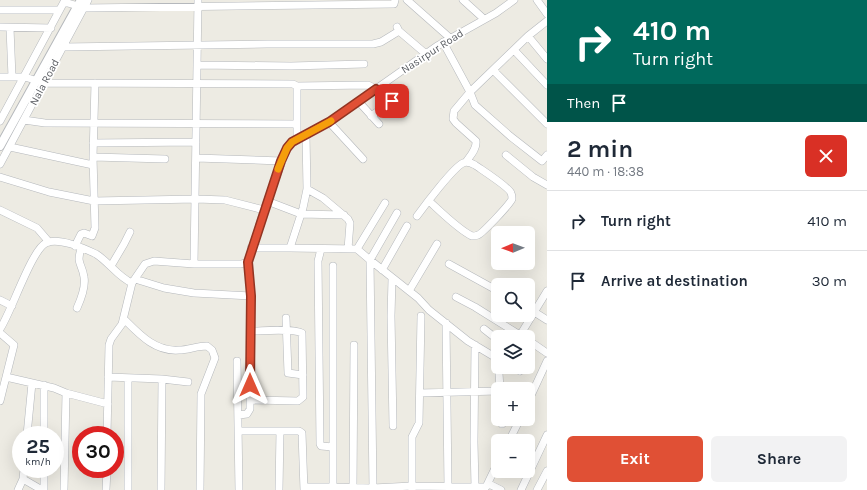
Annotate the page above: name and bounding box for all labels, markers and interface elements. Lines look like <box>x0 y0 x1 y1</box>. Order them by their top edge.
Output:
text: 410 m <box>633 14 711 47</box>
icon: right <box>567 16 619 68</box>
street label: Nasirpur Road <box>399 26 466 76</box>
text: Turn right <box>633 48 713 70</box>
street label: Nala Road <box>27 57 62 108</box>
pin <box>375 84 409 118</box>
icon: arrive <box>381 90 403 112</box>
icon: arrive <box>608 92 630 114</box>
text: Then <box>567 94 600 112</box>
text: 2 min <box>567 135 633 163</box>
button: close <box>805 135 847 177</box>
text: 440 m · 18:38 <box>567 164 644 179</box>
icon: right <box>567 210 589 232</box>
text: Turn right <box>601 212 671 230</box>
text: 410 m <box>807 212 847 230</box>
north arrow <box>491 226 535 270</box>
map controls <box>491 226 535 478</box>
icon: arrive <box>567 270 589 292</box>
text: Arrive at destination <box>601 272 748 290</box>
text: 30 m <box>812 272 847 290</box>
button: search <box>491 278 535 322</box>
button: layers <box>491 330 535 374</box>
position arrow <box>229 364 271 406</box>
button: + <box>491 382 535 426</box>
speed limit sign: 30 <box>72 426 124 478</box>
button: − <box>491 434 535 478</box>
text: 25 <box>26 435 50 458</box>
button: Exit <box>567 436 703 482</box>
button: Share <box>711 436 847 482</box>
text: km/h <box>25 456 51 468</box>

